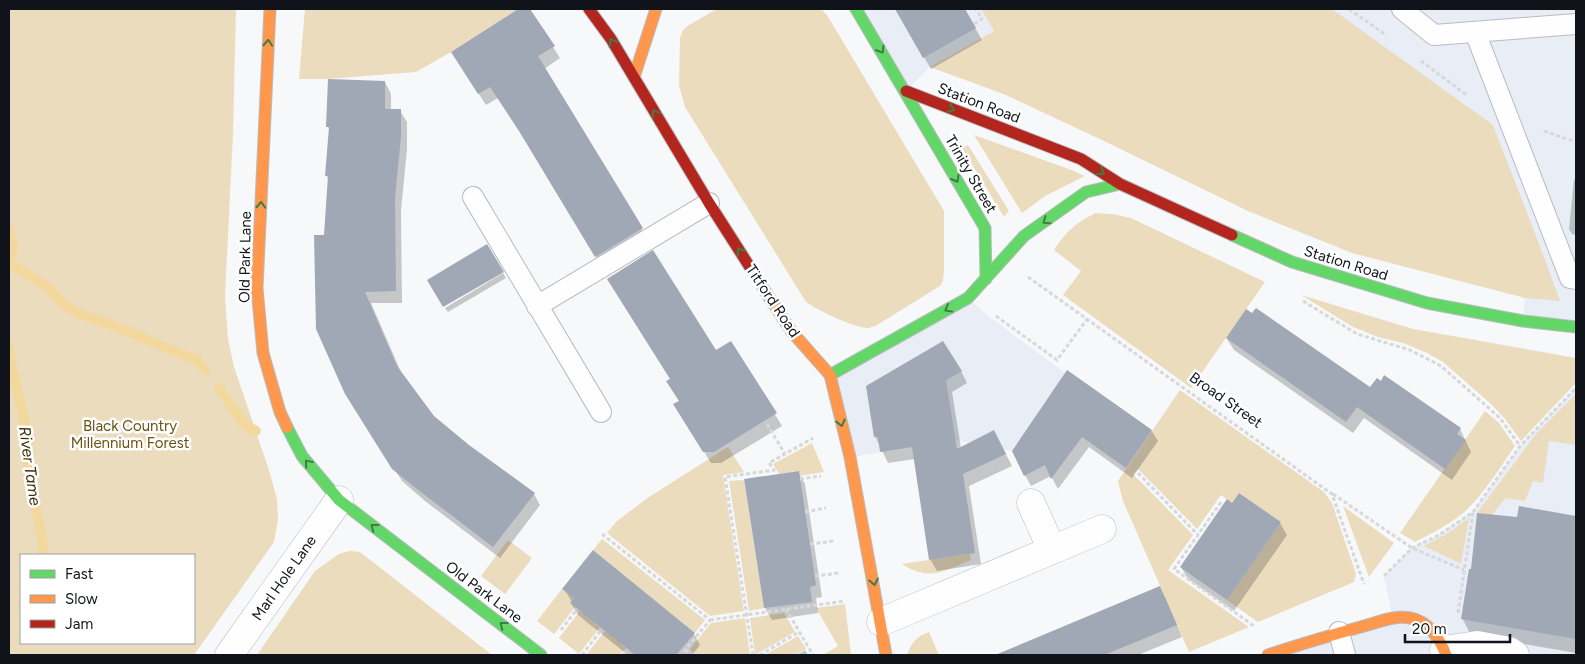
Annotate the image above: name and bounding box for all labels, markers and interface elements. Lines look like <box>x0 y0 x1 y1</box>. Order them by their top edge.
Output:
one-way arrow <box>263 39 274 47</box>
one-way arrow <box>609 39 618 48</box>
one-way arrow <box>875 44 885 53</box>
street label: Station Road <box>935 79 1023 127</box>
one-way arrow <box>947 103 955 113</box>
one-way arrow <box>651 109 661 118</box>
street label: Trinity Street <box>941 132 1001 217</box>
one-way arrow <box>1095 165 1104 175</box>
one-way arrow <box>950 174 960 183</box>
one-way arrow <box>255 201 266 209</box>
street label: Old Park Lane <box>235 211 255 303</box>
one-way arrow <box>1043 215 1052 223</box>
street label: Station Road <box>1302 242 1390 284</box>
one-way arrow <box>737 247 746 256</box>
street label: Titford Road <box>742 261 804 341</box>
one-way arrow <box>944 303 953 313</box>
street label: Broad Street <box>1186 368 1266 432</box>
park label: Black Country Millennium Forest <box>71 417 190 452</box>
one-way arrow <box>836 418 846 426</box>
water label: River Tame <box>15 425 45 507</box>
one-way arrow <box>305 459 314 468</box>
one-way arrow <box>371 524 380 532</box>
street label: Marl Hole Lane <box>248 532 320 624</box>
legend <box>20 554 195 644</box>
street label: Old Park Lane <box>442 557 526 627</box>
text: Fast <box>65 565 94 583</box>
one-way arrow <box>868 578 878 586</box>
text: Slow <box>65 590 98 608</box>
scale bar <box>1405 612 1510 644</box>
text: Jam <box>65 615 93 633</box>
text: 20 m <box>1412 620 1446 638</box>
one-way arrow <box>499 622 509 631</box>

